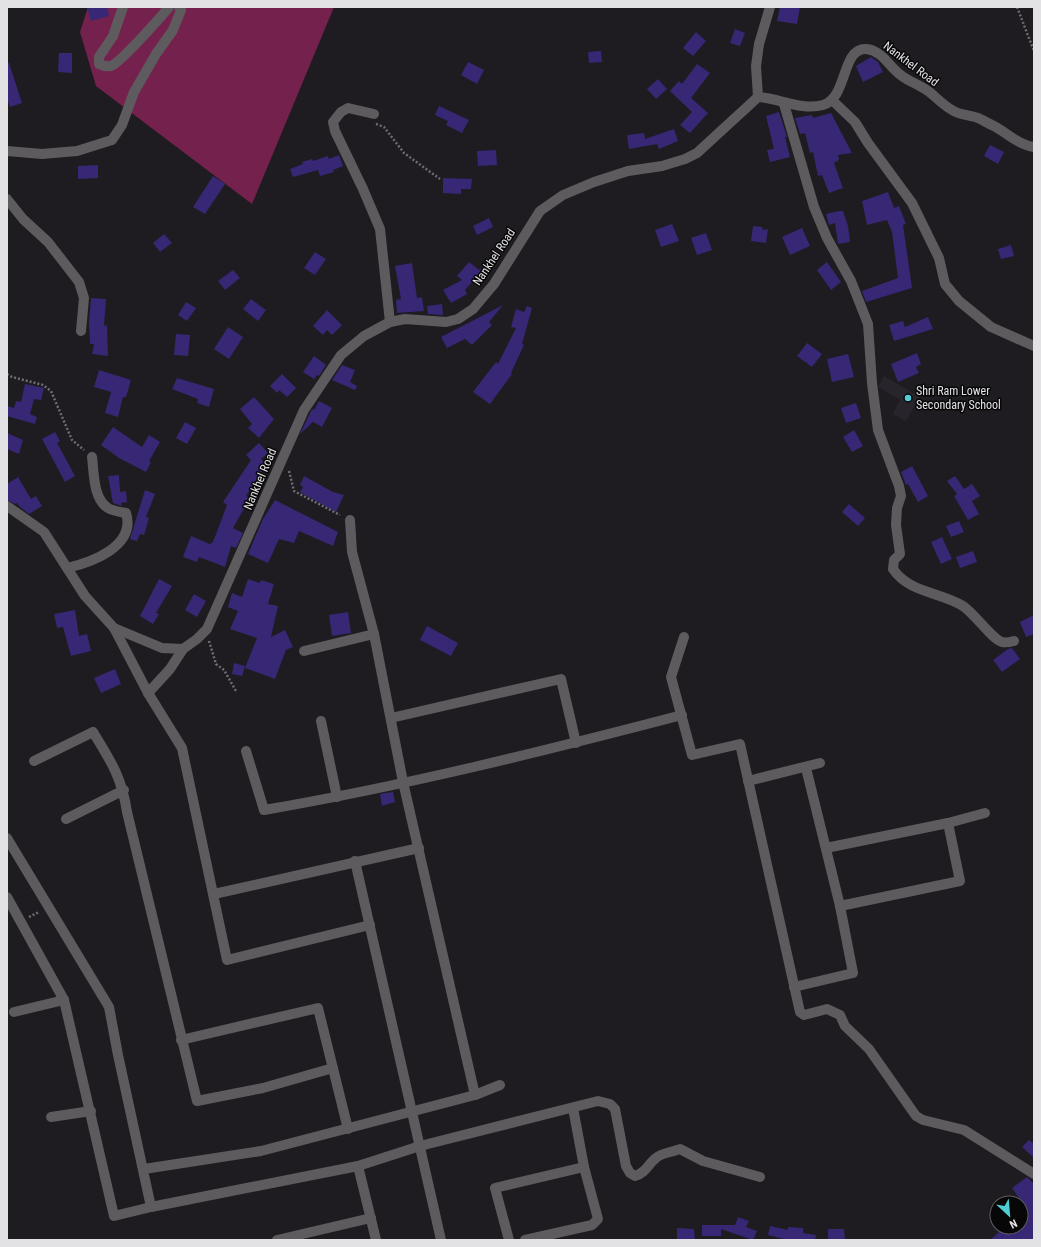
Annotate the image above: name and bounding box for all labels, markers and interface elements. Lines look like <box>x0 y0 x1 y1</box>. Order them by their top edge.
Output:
street label: Nankhel Road <box>881 39 941 89</box>
street label: Nankhel Road <box>470 226 518 288</box>
place label: Shri Ram Lower Secondary School <box>916 384 1001 412</box>
marker: Shri Ram Lower Secondary School <box>903 393 913 403</box>
street label: Nankhel Road <box>241 446 279 512</box>
north arrow <box>989 1195 1029 1235</box>
text: N <box>1007 1216 1019 1231</box>

